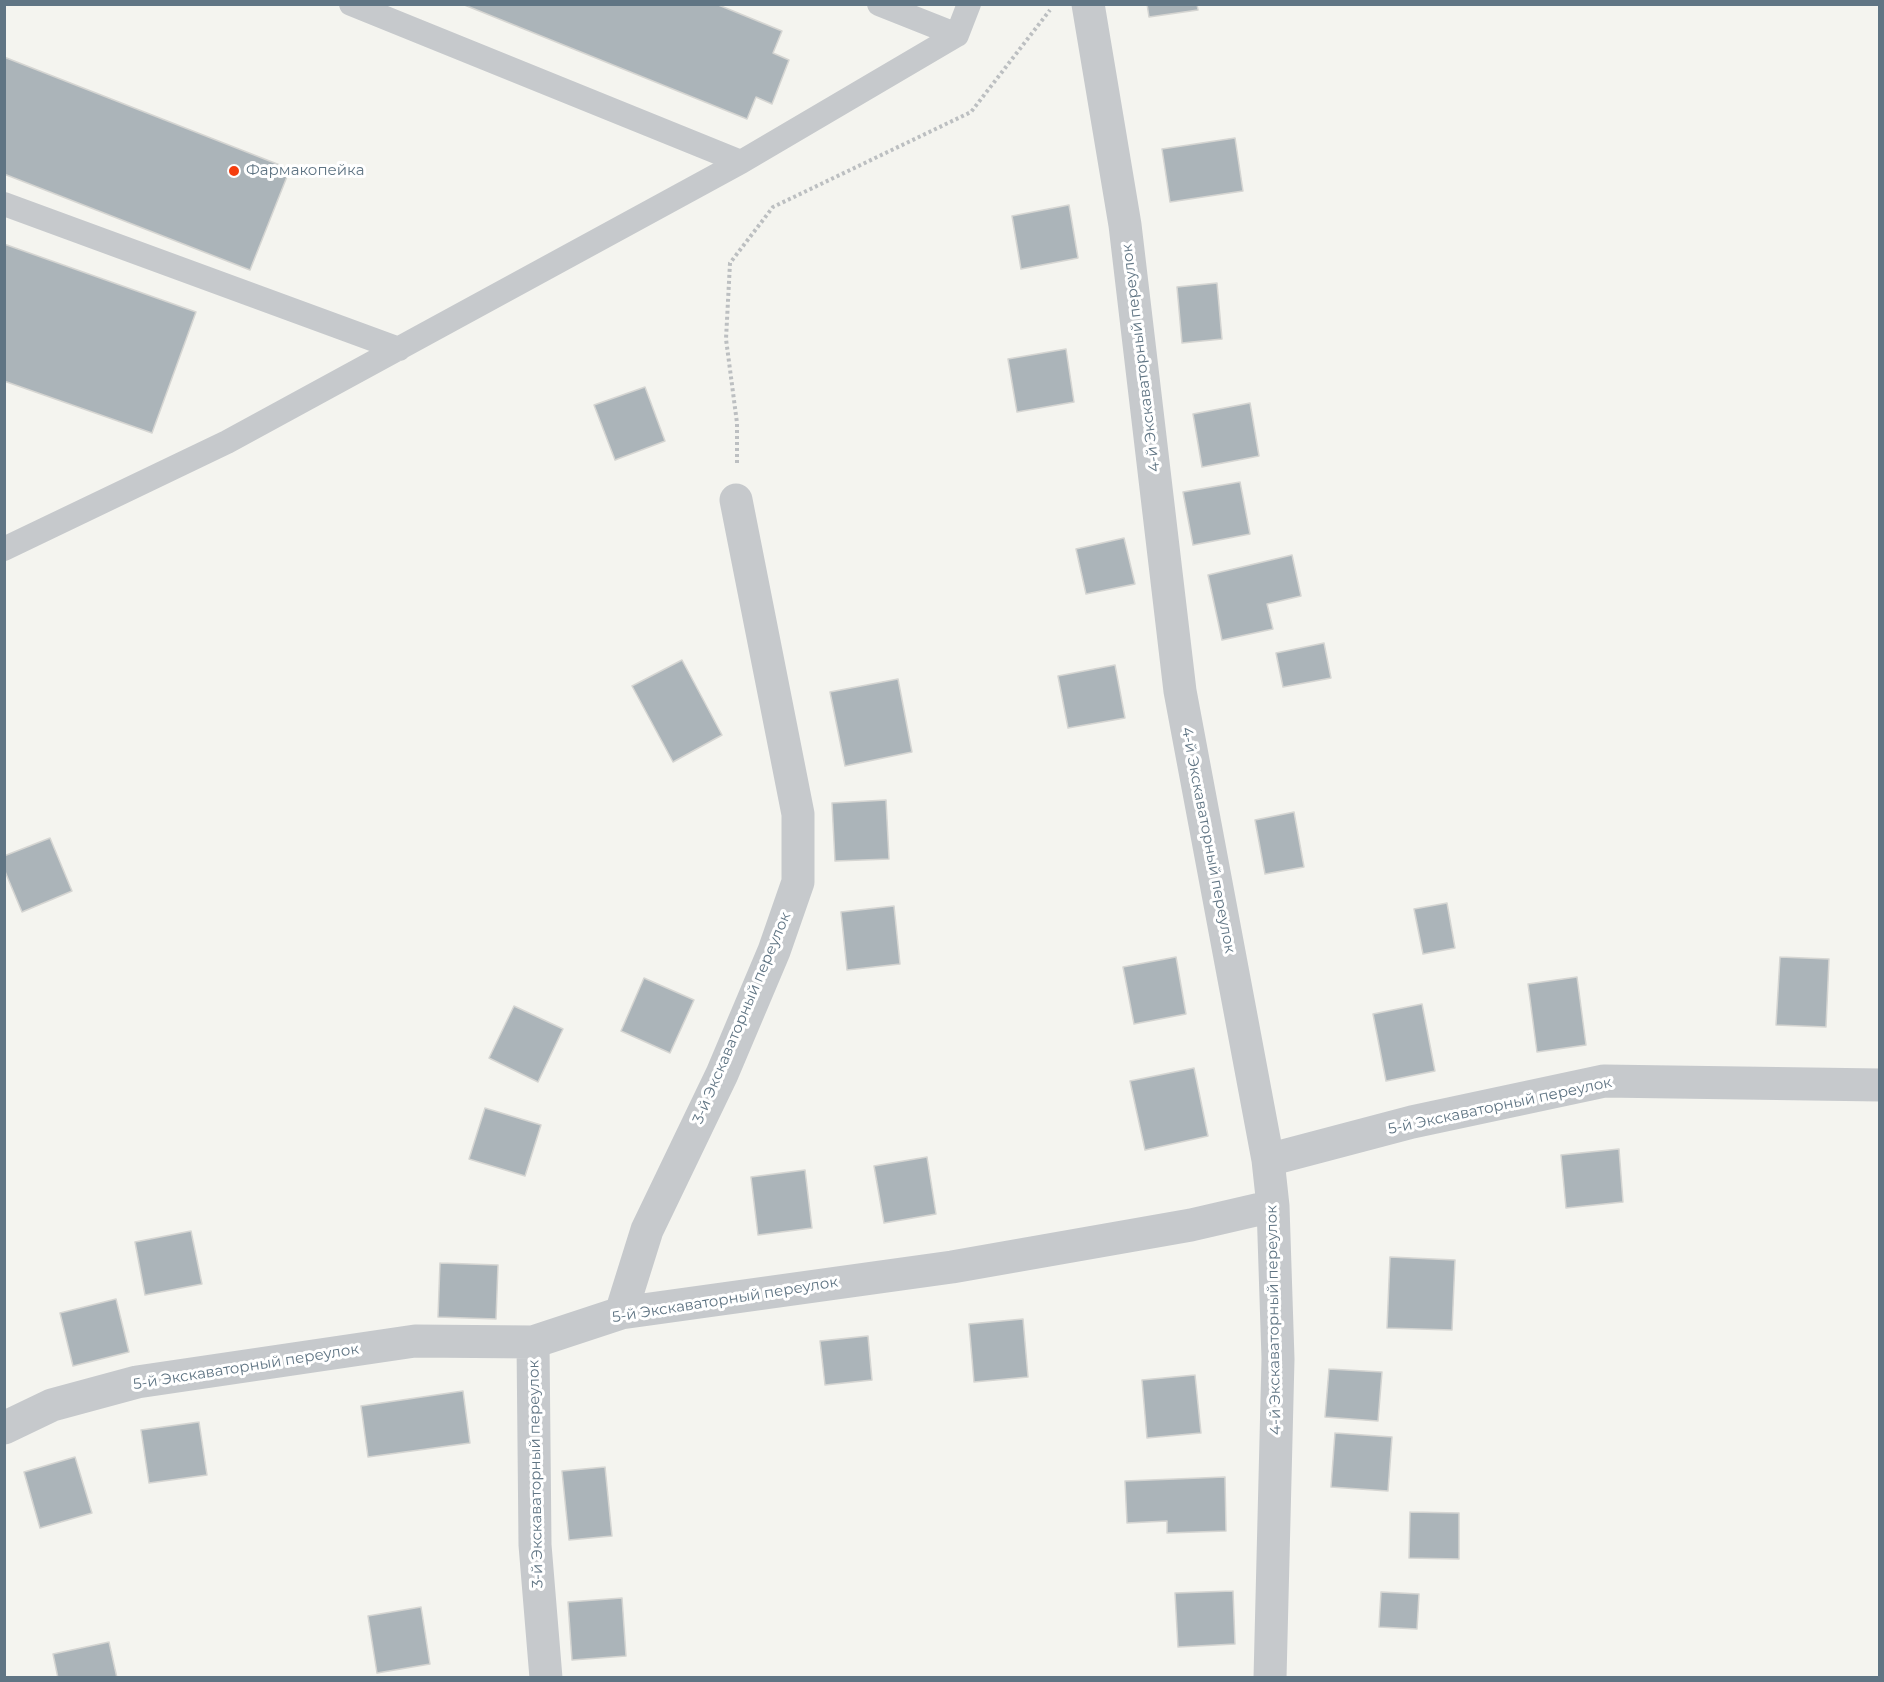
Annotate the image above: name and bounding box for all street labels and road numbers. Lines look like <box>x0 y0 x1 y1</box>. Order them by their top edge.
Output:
street label: 4-й Экскаваторный переулок <box>1118 243 1164 473</box>
street label: 4-й Экскаваторный переулок <box>1177 725 1239 955</box>
street label: 3-й Экскаваторный переулок <box>689 909 795 1127</box>
street label: 5-й Экскаваторный переулок <box>1386 1073 1614 1139</box>
street label: 4-й Экскаваторный переулок <box>1263 1205 1285 1435</box>
street label: 5-й Экскаваторный переулок <box>611 1273 839 1327</box>
street label: 5-й Экскаваторный переулок <box>132 1340 360 1394</box>
street label: 3-й Экскаваторный переулок <box>525 1360 547 1588</box>

